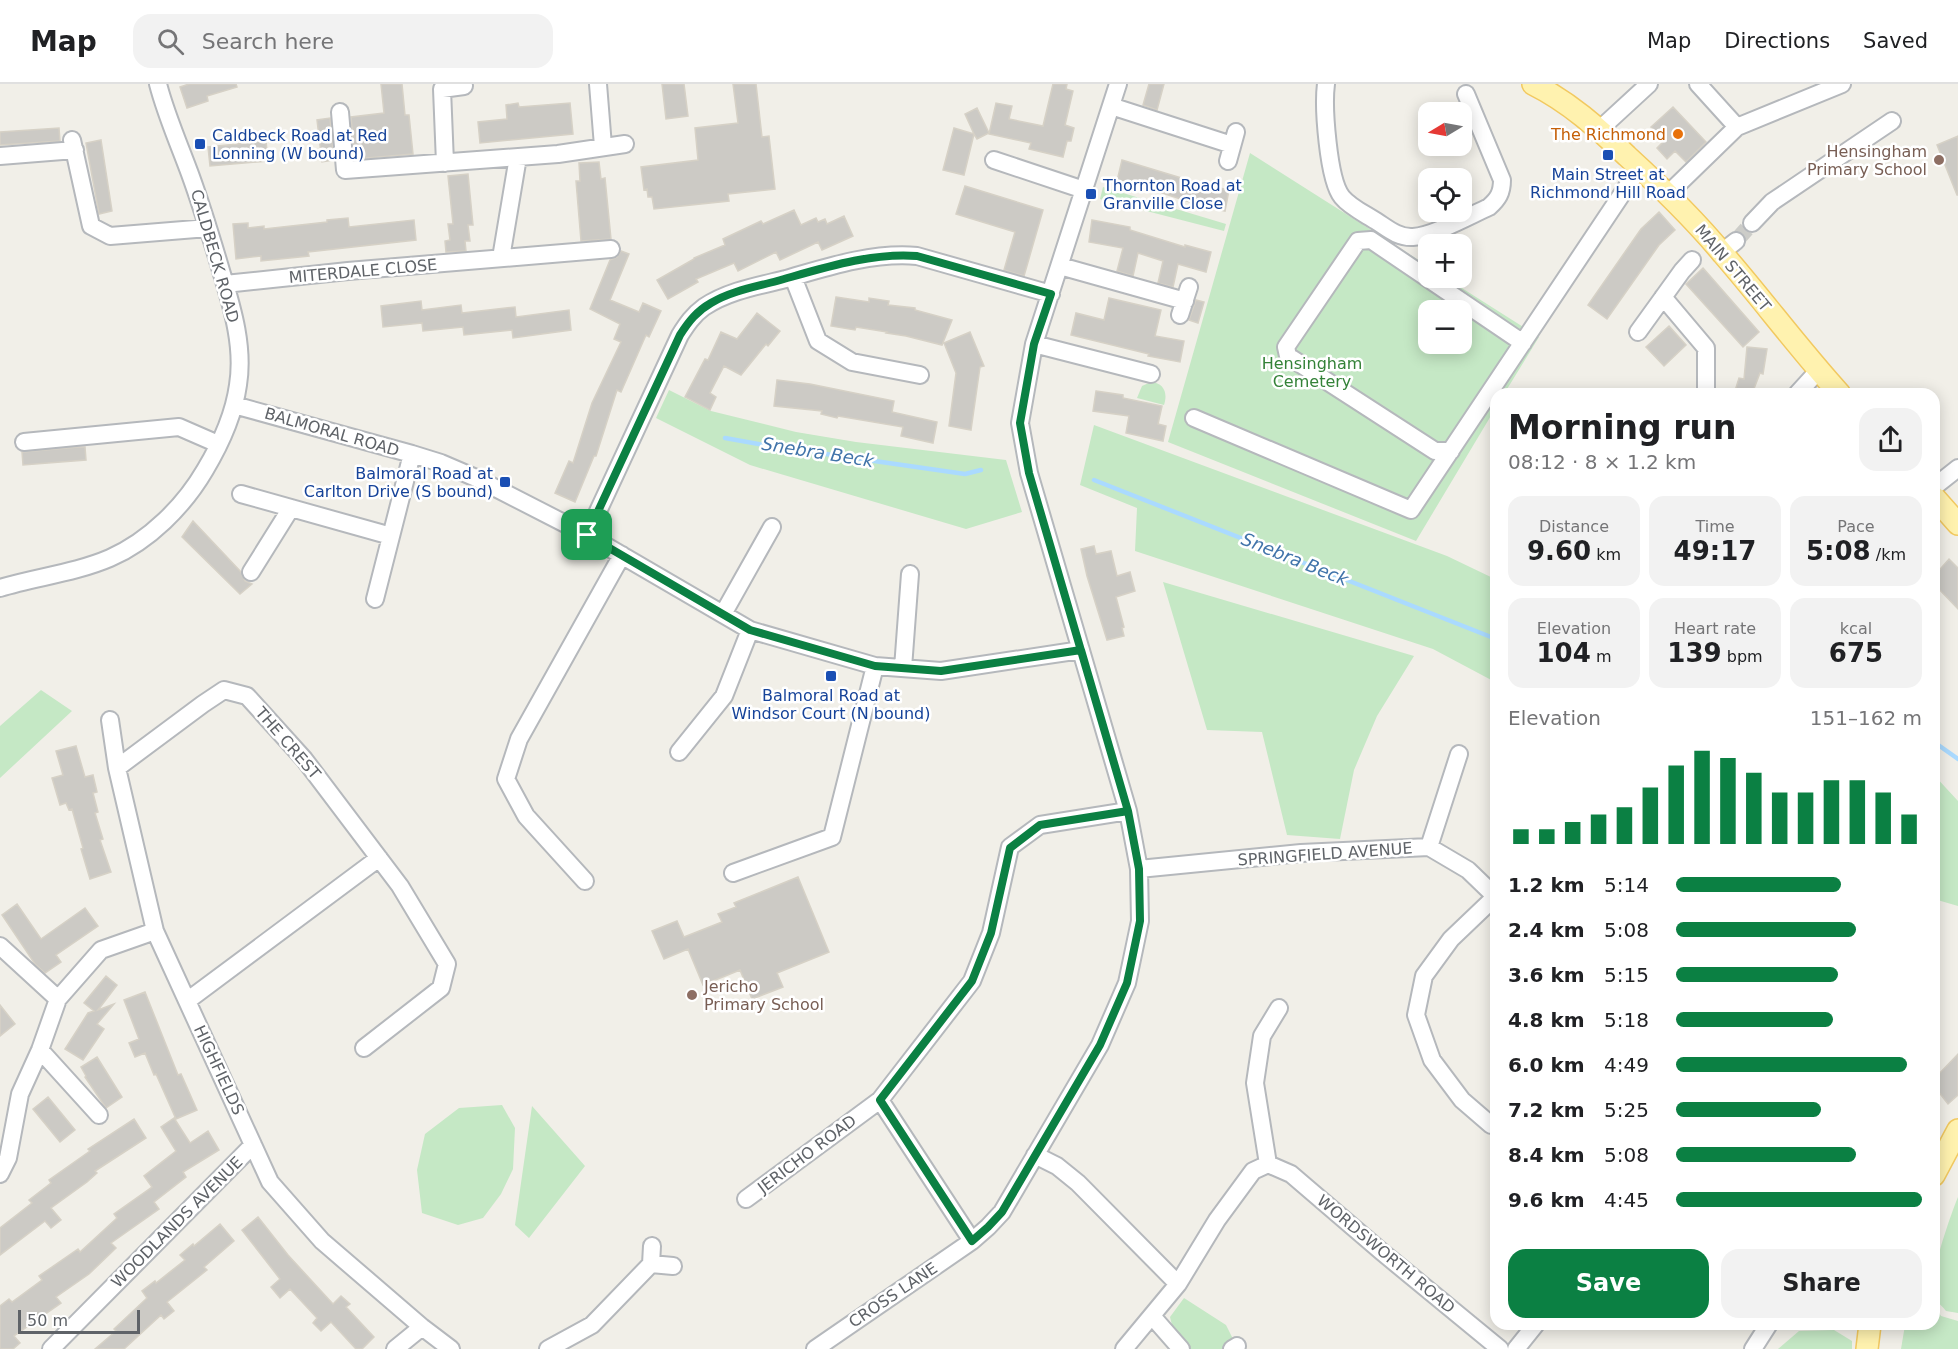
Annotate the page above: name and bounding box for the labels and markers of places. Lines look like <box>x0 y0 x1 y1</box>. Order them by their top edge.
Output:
place label: The Richmond <box>1550 125 1666 144</box>
place label: Caldbeck Road at Red Lonning (W bound) <box>212 126 388 163</box>
marker: The Richmond <box>1671 127 1685 141</box>
marker: Caldbeck Road at Red Lonning (W bound) <box>193 137 207 151</box>
place label: Hensingham Primary School <box>1807 142 1927 179</box>
marker: Main Street at Richmond Hill Road <box>1601 148 1615 162</box>
marker: Hensingham Primary School <box>1932 153 1946 167</box>
place label: Main Street at Richmond Hill Road <box>1530 165 1686 202</box>
place label: Thornton Road at Granville Close <box>1102 176 1242 213</box>
marker: Thornton Road at Granville Close <box>1084 187 1098 201</box>
place label: Balmoral Road at Carlton Drive (S bound) <box>304 464 493 501</box>
marker: Balmoral Road at Carlton Drive (S bound) <box>498 475 512 489</box>
pin <box>561 509 612 560</box>
marker: Balmoral Road at Windsor Court (N bound) <box>824 669 838 683</box>
place label: Balmoral Road at Windsor Court (N bound) <box>732 686 930 723</box>
place label: Jericho Primary School <box>703 977 824 1014</box>
marker: Jericho Primary School <box>685 988 699 1002</box>

